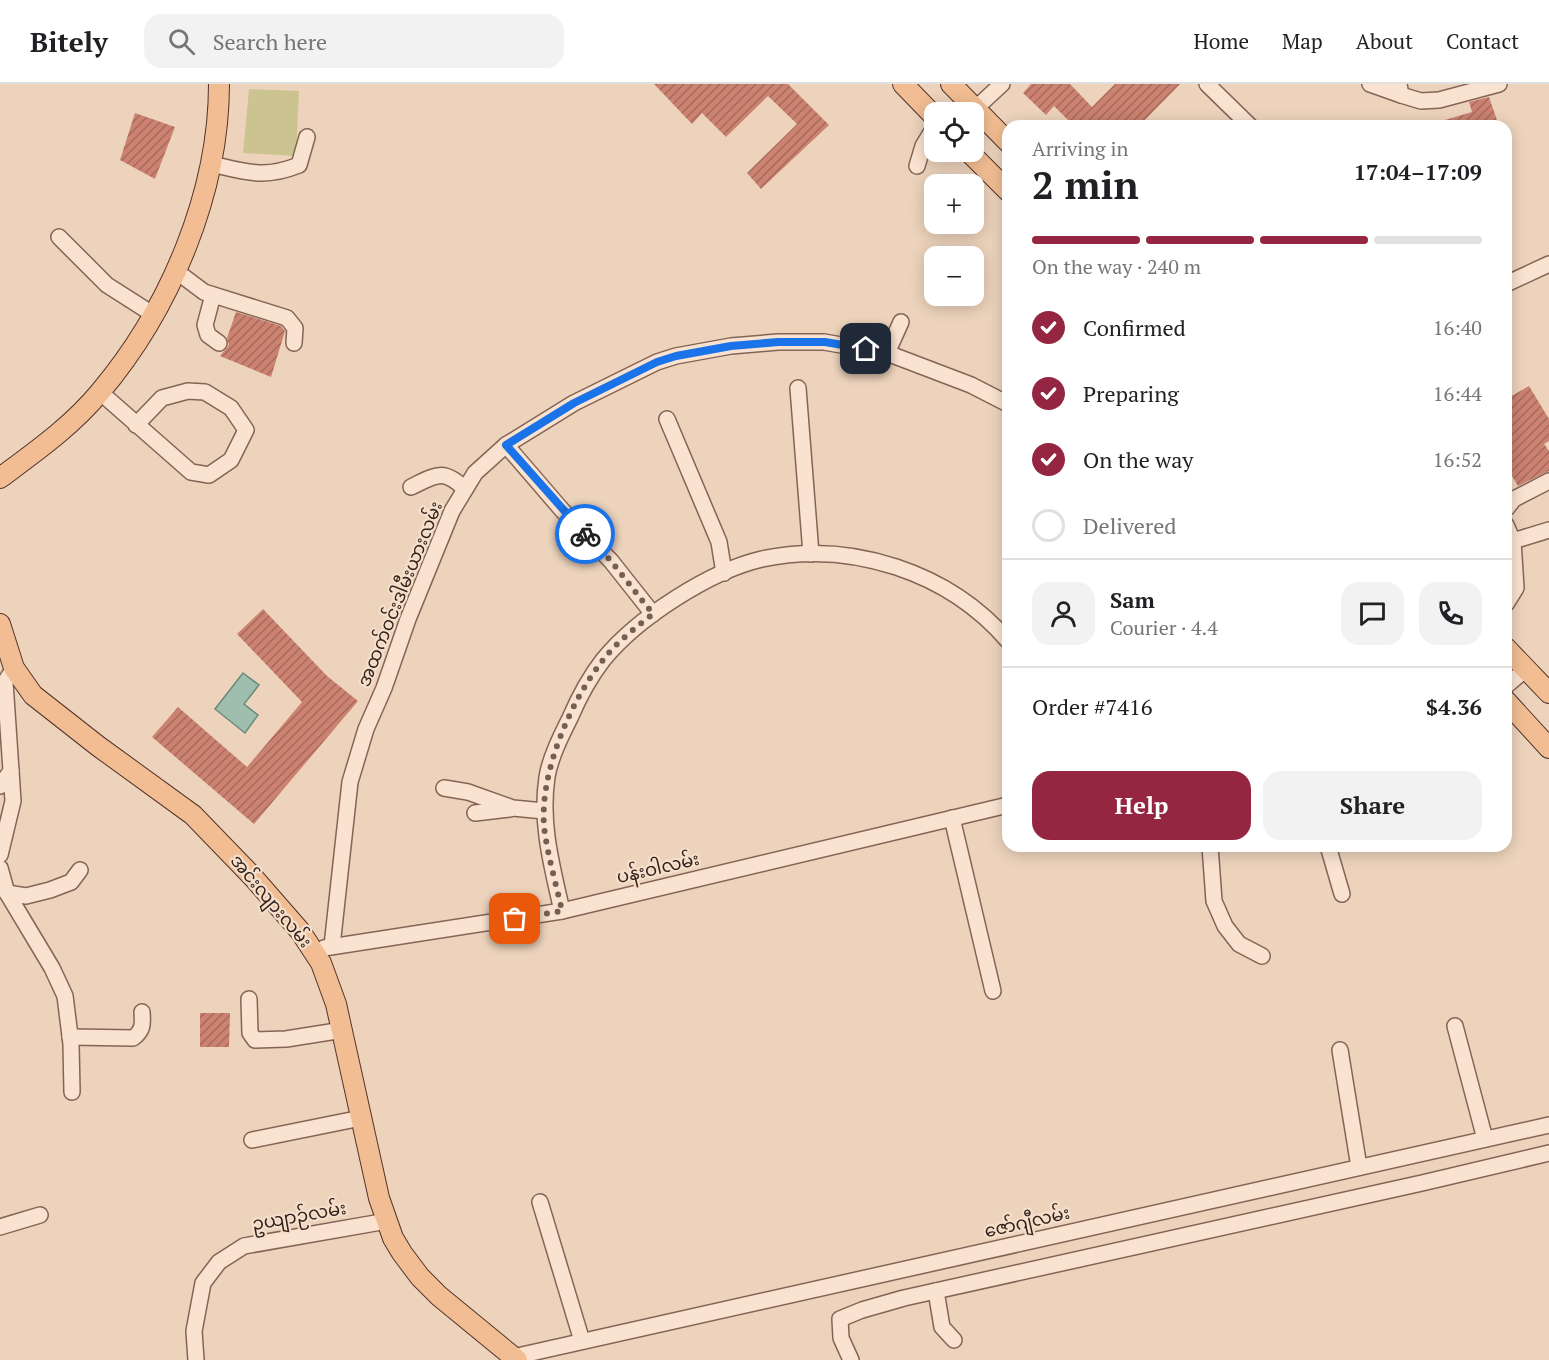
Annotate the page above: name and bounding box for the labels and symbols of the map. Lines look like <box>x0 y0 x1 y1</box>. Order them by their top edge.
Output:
pin <box>840 323 891 374</box>
street label: အထက်ဝင်းဒါမီးယားလမ်း <box>350 497 447 690</box>
courier <box>555 504 615 564</box>
street label: ပန်းဝါလမ်း <box>614 846 702 892</box>
street label: အင်းလျားလမ်း <box>223 849 318 955</box>
pin <box>489 893 540 944</box>
street label: ဥယျာဉ်လမ်း <box>250 1195 349 1239</box>
street label: ဇော်ဂျီလမ်း <box>981 1199 1073 1246</box>

